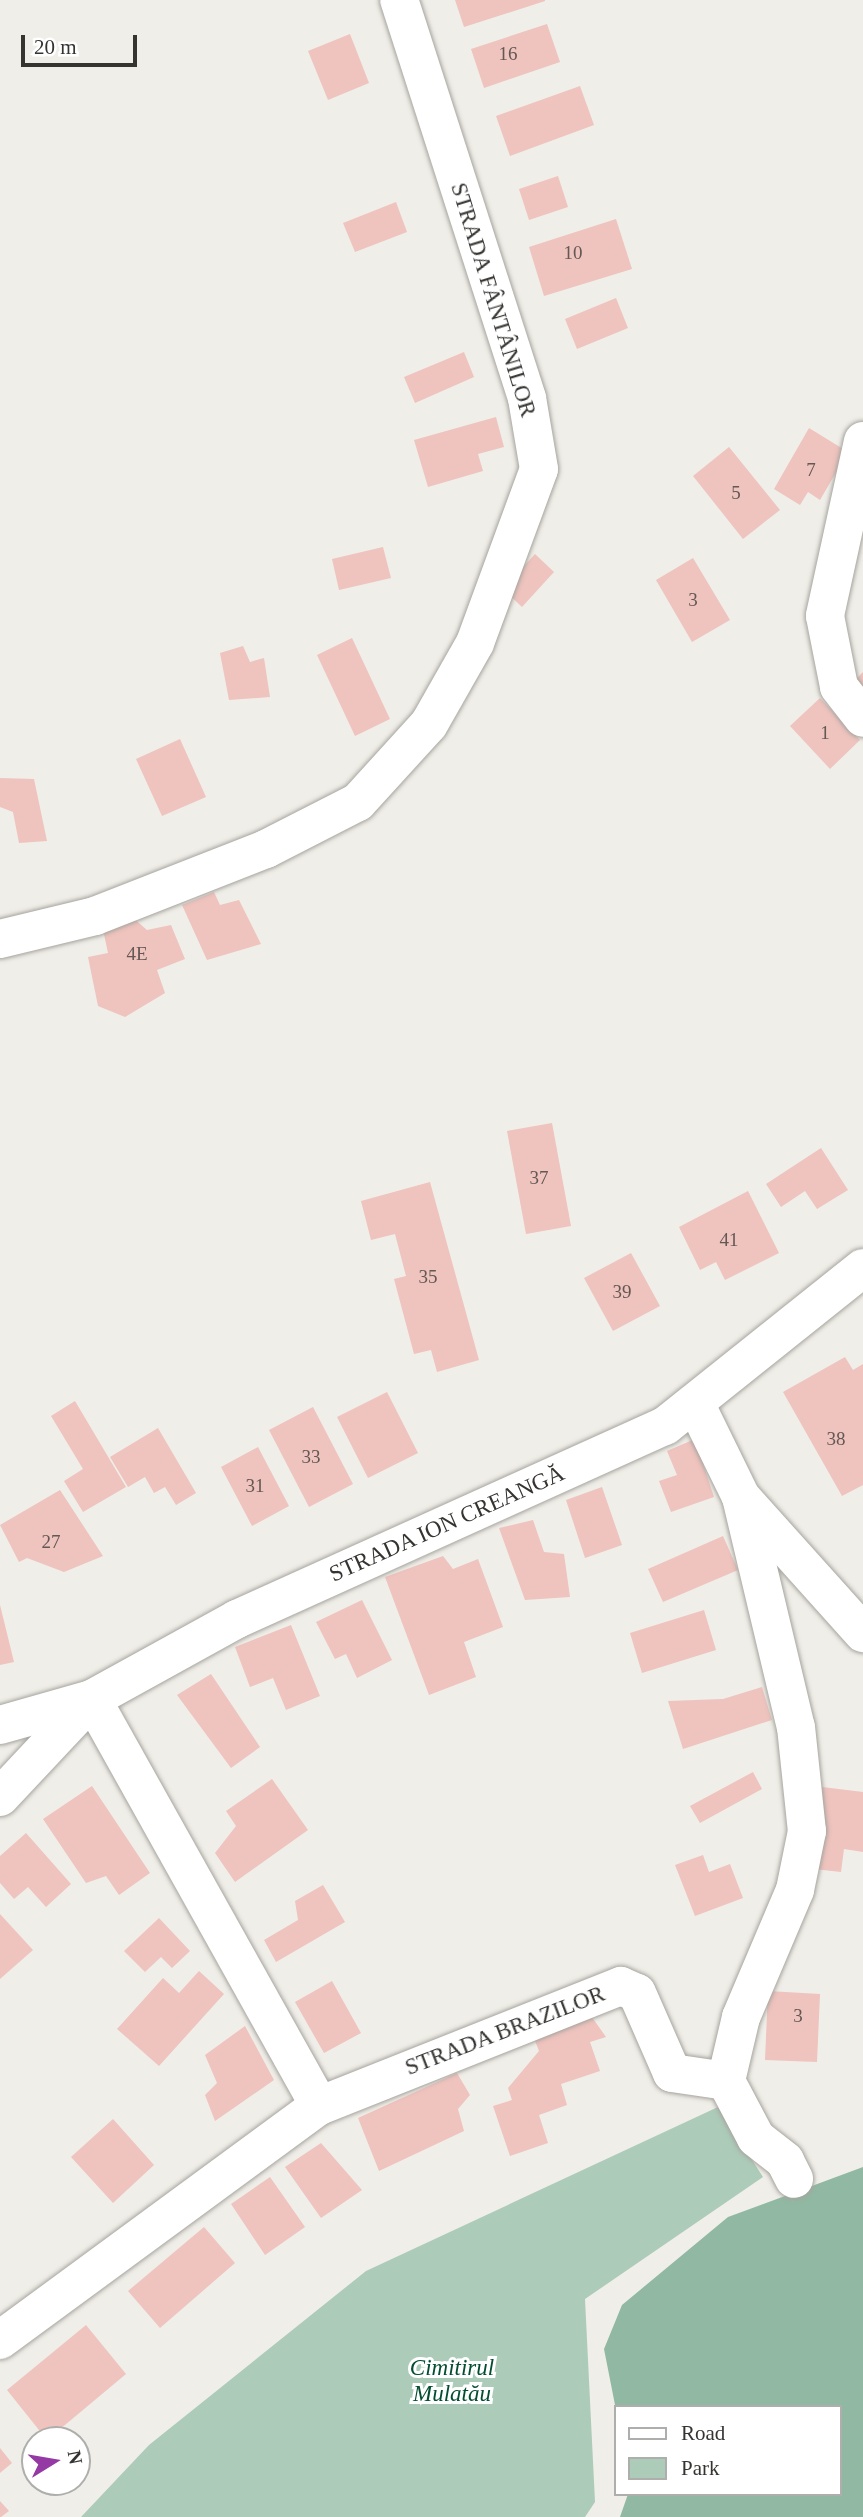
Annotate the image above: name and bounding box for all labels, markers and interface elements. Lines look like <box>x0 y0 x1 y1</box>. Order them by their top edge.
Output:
scale bar <box>24 21 140 65</box>
text: 20 m <box>34 35 77 59</box>
house number: 16 <box>498 43 518 65</box>
street label: STRADA FÂNTÂNILOR <box>444 179 542 421</box>
house number: 10 <box>564 242 582 264</box>
house number: 7 <box>806 459 816 481</box>
house number: 5 <box>731 482 741 504</box>
house number: 3 <box>688 589 698 611</box>
house number: 1 <box>820 722 830 744</box>
house number: 4E <box>126 943 148 965</box>
house number: 37 <box>530 1167 548 1189</box>
house number: 41 <box>720 1229 738 1251</box>
house number: 35 <box>419 1266 438 1288</box>
house number: 39 <box>612 1281 632 1303</box>
house number: 38 <box>826 1428 846 1450</box>
house number: 33 <box>302 1446 320 1468</box>
street label: STRADA ION CREANGĂ <box>325 1459 569 1589</box>
house number: 31 <box>246 1475 264 1497</box>
house number: 27 <box>42 1531 60 1553</box>
street label: STRADA BRAZILOR <box>401 1980 609 2082</box>
house number: 3 <box>793 2005 803 2027</box>
park label: Cimitirul Mulatău <box>410 2354 494 2408</box>
legend <box>614 2405 842 2496</box>
text: Road <box>681 2421 725 2445</box>
north arrow <box>21 2426 91 2496</box>
text: N <box>64 2449 87 2466</box>
text: Park <box>681 2456 720 2480</box>

